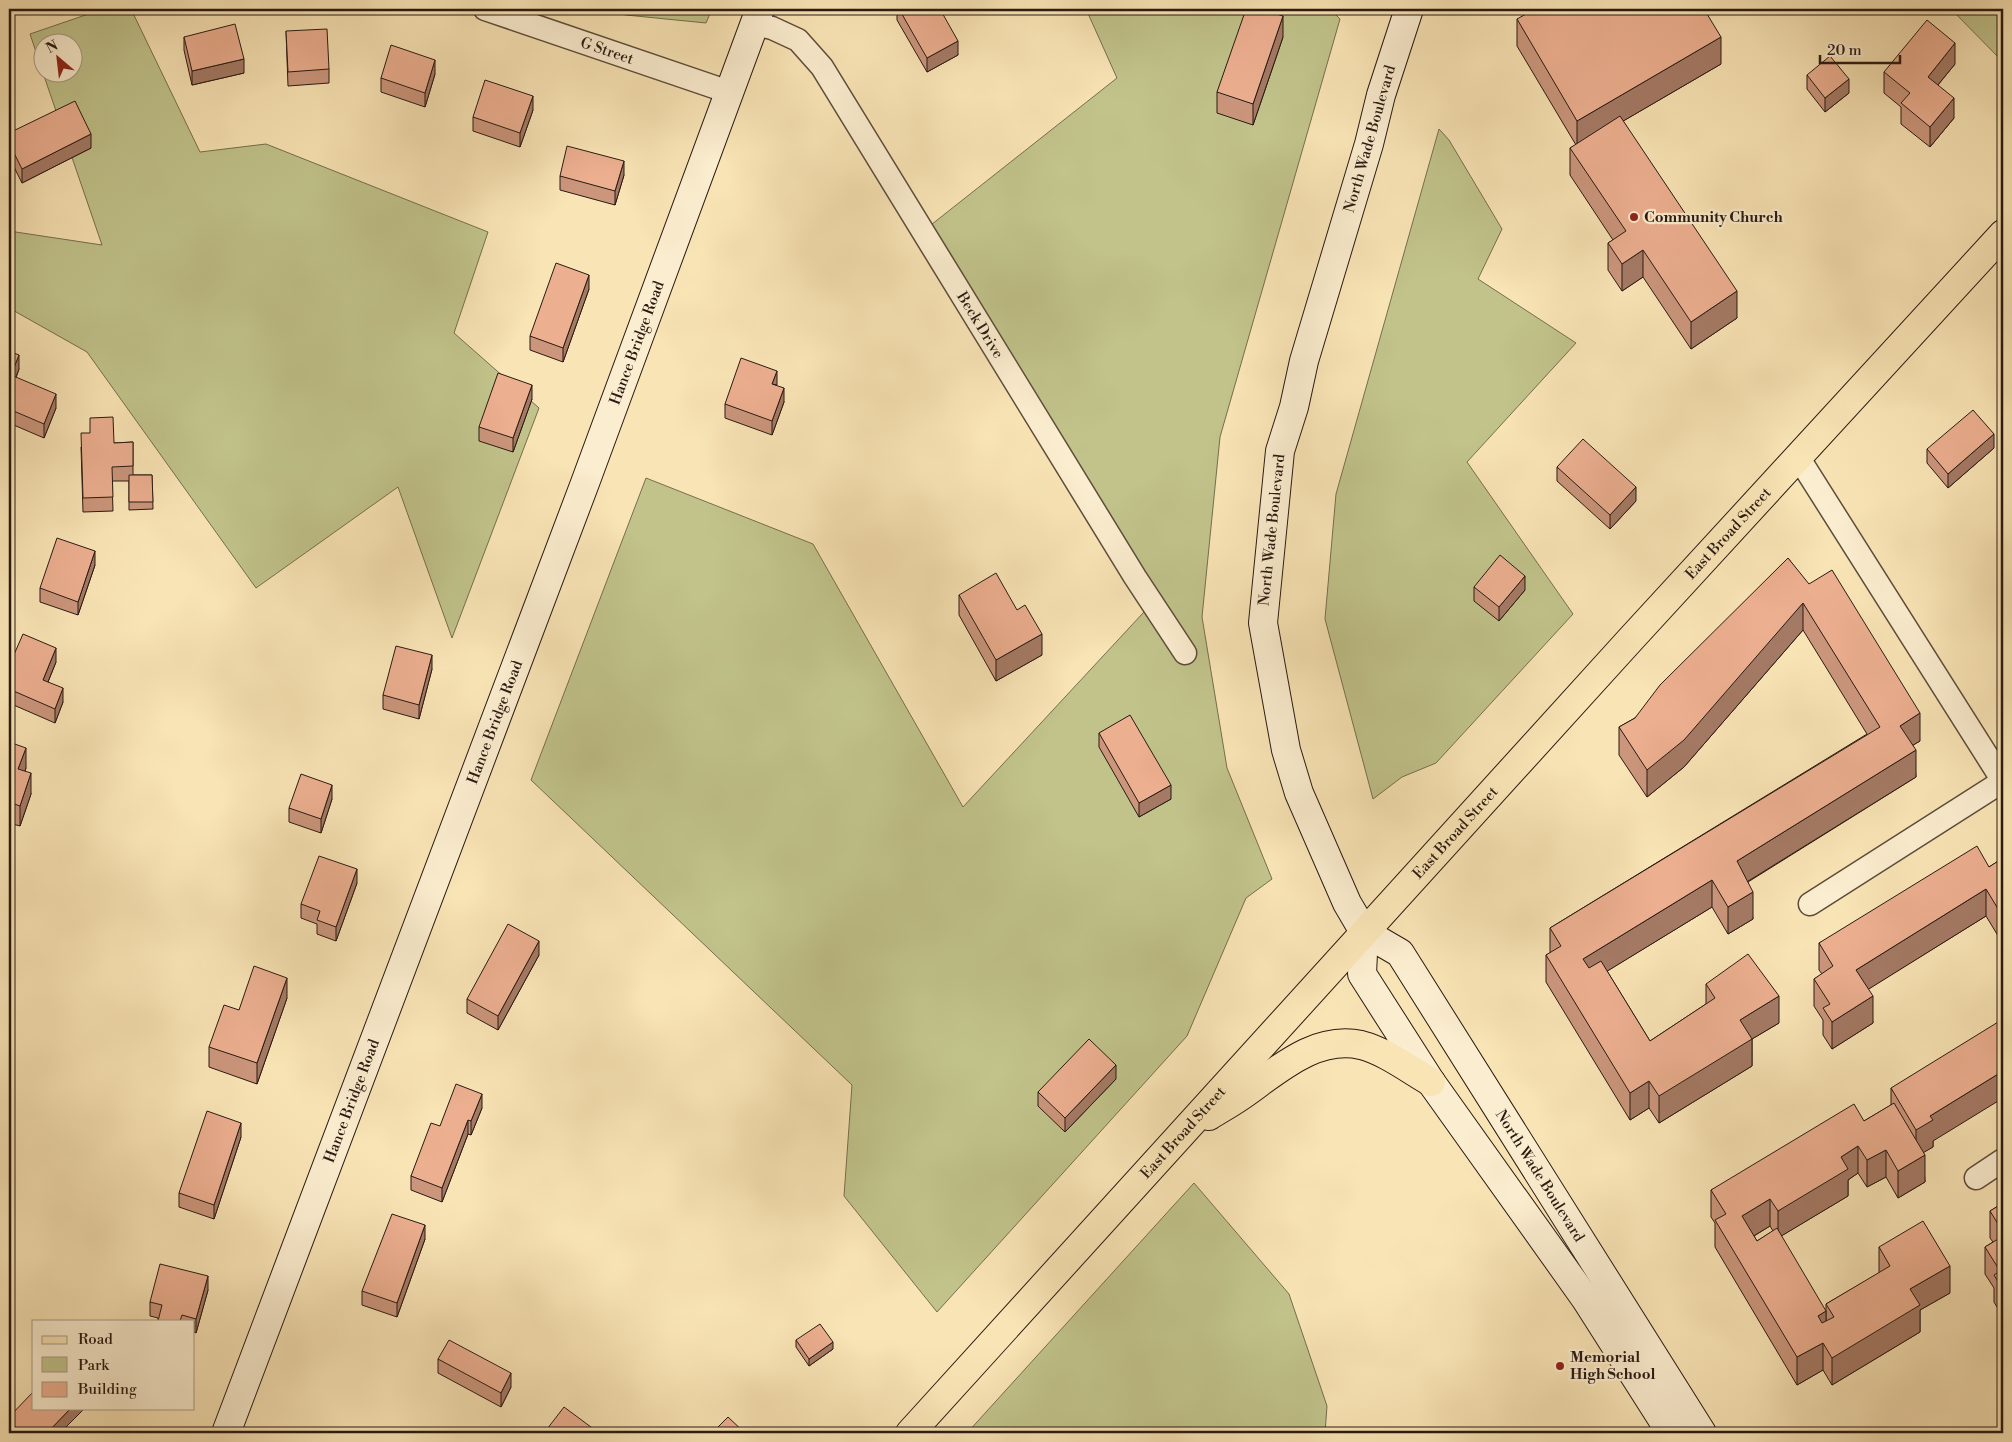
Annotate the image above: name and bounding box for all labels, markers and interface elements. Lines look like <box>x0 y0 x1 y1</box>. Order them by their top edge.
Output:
north arrow <box>32 32 82 82</box>
scale bar <box>1820 32 1900 64</box>
street label: G Street <box>578 33 637 69</box>
text: N <box>43 37 61 58</box>
text: 20 m <box>1827 41 1862 60</box>
street label: North Wade Boulevard <box>1340 63 1400 215</box>
place label: Community Church <box>1644 208 1784 227</box>
marker: Community Church <box>1628 211 1640 223</box>
street label: Hance Bridge Road <box>605 278 668 407</box>
street label: Beck Drive <box>952 287 1008 362</box>
street label: North Wade Boulevard <box>1255 453 1289 607</box>
street label: East Broad Street <box>1681 483 1776 583</box>
street label: Hance Bridge Road <box>463 657 527 787</box>
street label: East Broad Street <box>1408 782 1502 883</box>
street label: Hance Bridge Road <box>320 1036 384 1165</box>
street label: East Broad Street <box>1136 1082 1230 1183</box>
street label: North Wade Boulevard <box>1491 1106 1589 1246</box>
legend <box>32 1320 195 1410</box>
text: Road <box>78 1330 113 1349</box>
place label: Memorial High School <box>1570 1348 1656 1384</box>
text: Park <box>78 1356 110 1375</box>
marker: Memorial High School <box>1554 1360 1566 1372</box>
text: Building <box>77 1380 137 1399</box>

